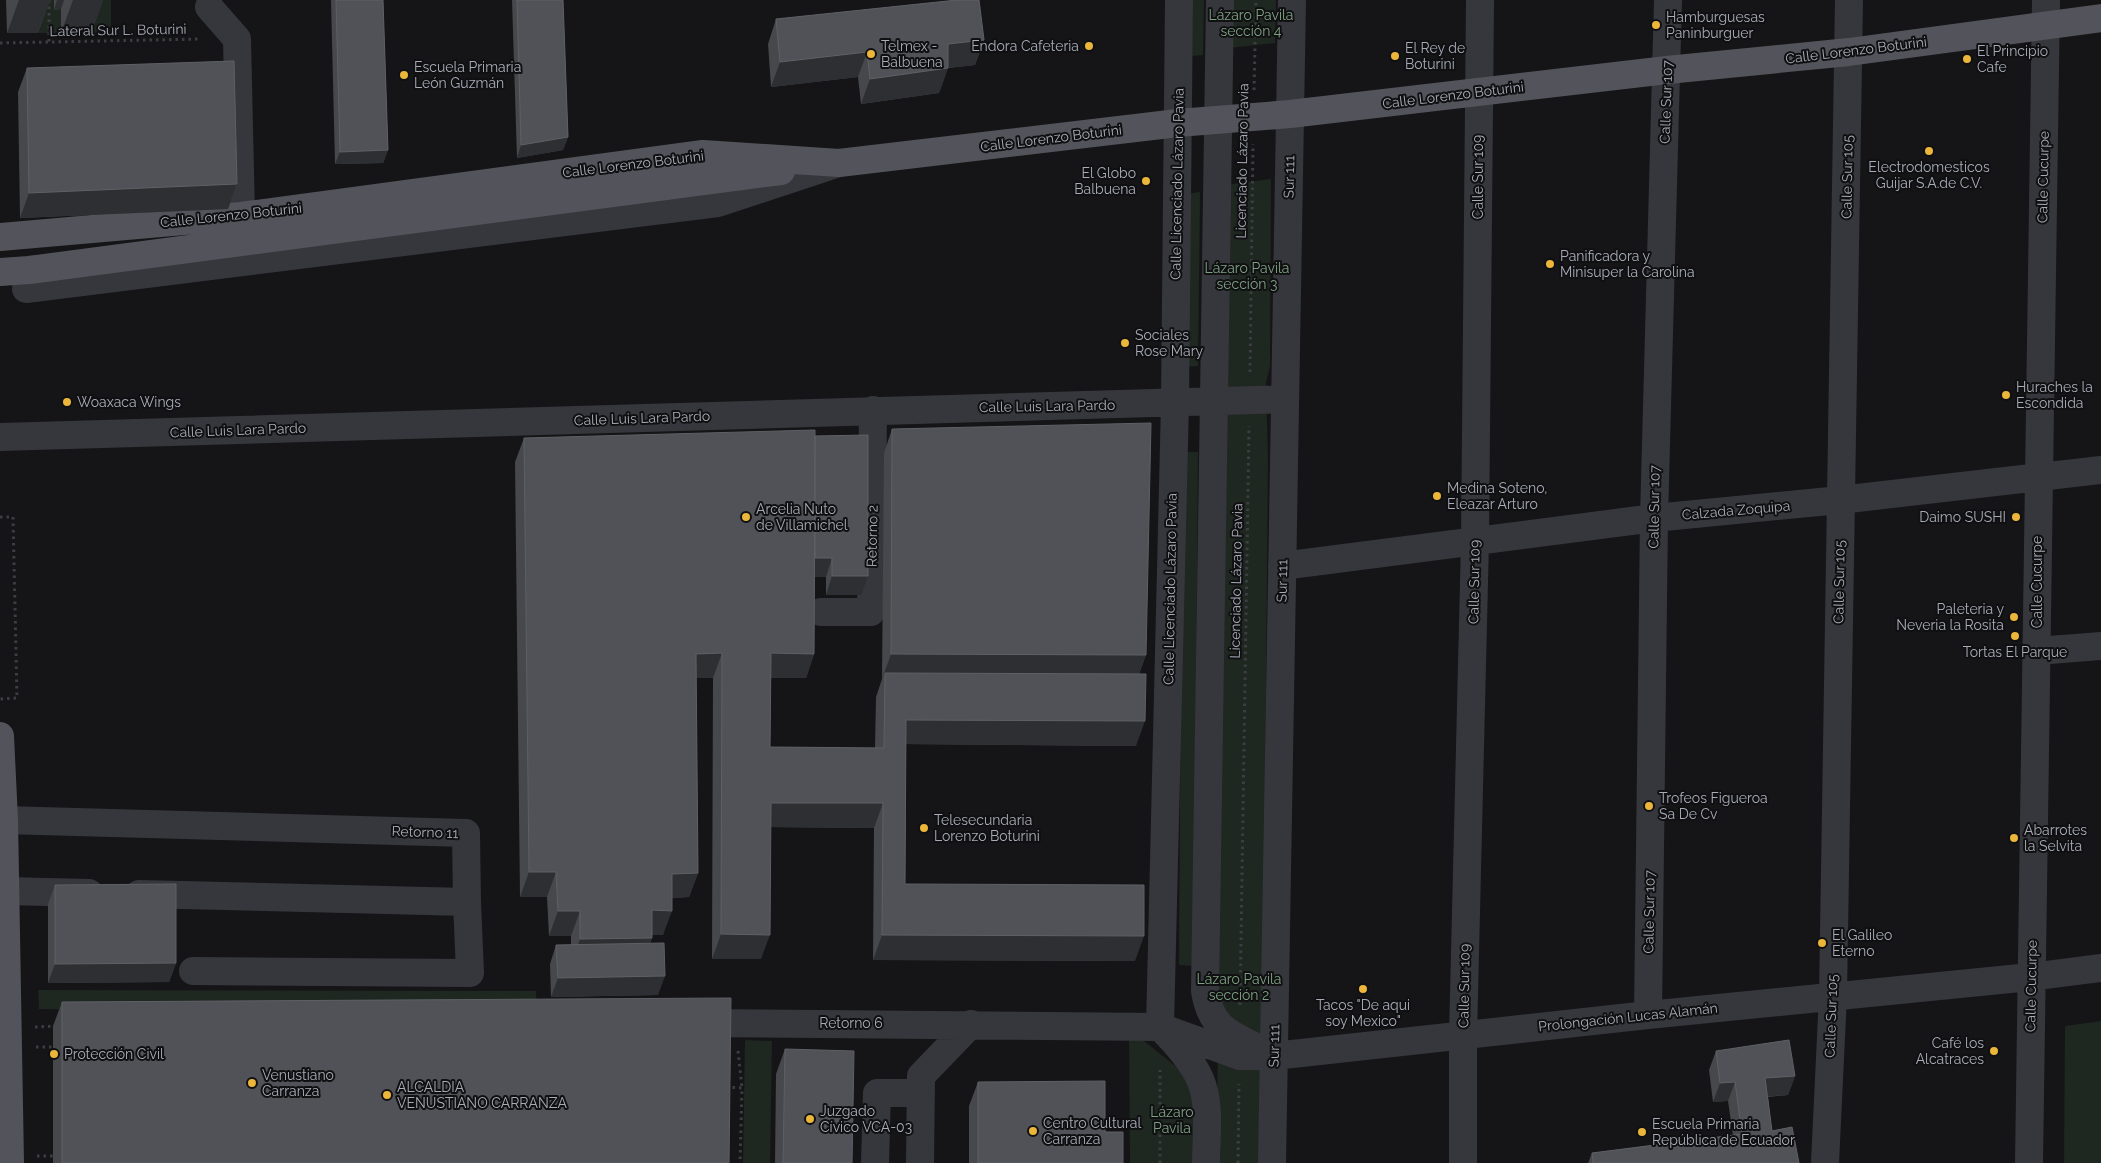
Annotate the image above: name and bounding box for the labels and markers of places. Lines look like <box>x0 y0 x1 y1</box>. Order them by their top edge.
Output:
place label: Hamburguesas Paninburguer <box>1666 9 1765 41</box>
marker: Hamburguesas Paninburguer <box>1650 19 1662 31</box>
place label: Telmex - Balbuena <box>881 38 943 70</box>
place label: Endora Cafeteria <box>971 38 1079 54</box>
marker: Endora Cafeteria <box>1083 40 1095 52</box>
place label: El Rey de Boturini <box>1405 40 1465 72</box>
place label: El Principio Cafe <box>1977 43 2048 75</box>
marker: Telmex - Balbuena <box>865 48 877 60</box>
marker: El Rey de Boturini <box>1389 50 1401 62</box>
marker: El Principio Cafe <box>1961 53 1973 65</box>
place label: Escuela Primaria León Guzmán <box>414 59 521 91</box>
marker: Escuela Primaria León Guzmán <box>398 69 410 81</box>
marker: Electrodomesticos Guijar S.A.de C.V. <box>1923 145 1935 157</box>
place label: Electrodomesticos Guijar S.A.de C.V. <box>1868 159 1990 191</box>
place label: El Globo Balbuena <box>1074 165 1136 197</box>
marker: El Globo Balbuena <box>1140 175 1152 187</box>
place label: Panificadora y Minisuper la Carolina <box>1560 248 1695 280</box>
marker: Panificadora y Minisuper la Carolina <box>1544 258 1556 270</box>
place label: Sociales Rose Mary <box>1135 327 1204 359</box>
marker: Sociales Rose Mary <box>1119 337 1131 349</box>
place label: Huraches la Escondida <box>2016 379 2093 411</box>
marker: Huraches la Escondida <box>2000 389 2012 401</box>
place label: Woaxaca Wings <box>77 394 181 410</box>
marker: Woaxaca Wings <box>61 396 73 408</box>
place label: Medina Soteno, Eleazar Arturo <box>1447 480 1547 512</box>
marker: Medina Soteno, Eleazar Arturo <box>1431 490 1443 502</box>
place label: Arcelia Nuto de Villamichel <box>756 501 848 533</box>
place label: Daimo SUSHI <box>1919 509 2006 525</box>
marker: Arcelia Nuto de Villamichel <box>740 511 752 523</box>
marker: Daimo SUSHI <box>2010 511 2022 523</box>
place label: Paleteria y Neveria la Rosita <box>1896 601 2004 633</box>
marker: Paleteria y Neveria la Rosita <box>2008 611 2020 623</box>
marker: Tortas El Parque <box>2009 630 2021 642</box>
place label: Tortas El Parque <box>1963 644 2067 660</box>
place label: Trofeos Figueroa Sa De Cv <box>1659 790 1768 822</box>
marker: Trofeos Figueroa Sa De Cv <box>1643 800 1655 812</box>
place label: Telesecundaria Lorenzo Boturini <box>934 812 1040 844</box>
marker: Telesecundaria Lorenzo Boturini <box>918 822 930 834</box>
place label: Abarrotes la Selvita <box>2024 822 2087 854</box>
marker: Abarrotes la Selvita <box>2008 832 2020 844</box>
place label: El Galileo Eterno <box>1832 927 1892 959</box>
marker: El Galileo Eterno <box>1816 937 1828 949</box>
marker: Tacos "De aqui soy Mexico" <box>1357 983 1369 995</box>
place label: Tacos "De aqui soy Mexico" <box>1316 997 1410 1029</box>
place label: Café los Alcatraces <box>1916 1035 1984 1067</box>
marker: Café los Alcatraces <box>1988 1045 2000 1057</box>
place label: Protección Civil <box>64 1046 164 1062</box>
marker: Protección Civil <box>48 1048 60 1060</box>
place label: Venustiano Carranza <box>262 1067 334 1099</box>
marker: Venustiano Carranza <box>246 1077 258 1089</box>
place label: ALCALDIA VENUSTIANO CARRANZA <box>397 1079 567 1111</box>
marker: ALCALDIA VENUSTIANO CARRANZA <box>381 1089 393 1101</box>
place label: Juzgado Cívico VCA-03 <box>820 1103 912 1135</box>
marker: Juzgado Cívico VCA-03 <box>804 1113 816 1125</box>
place label: Centro Cultural Carranza <box>1043 1115 1141 1147</box>
place label: Escuela Primaria República de Ecuador <box>1652 1116 1795 1148</box>
marker: Centro Cultural Carranza <box>1027 1125 1039 1137</box>
marker: Escuela Primaria República de Ecuador <box>1636 1126 1648 1138</box>

